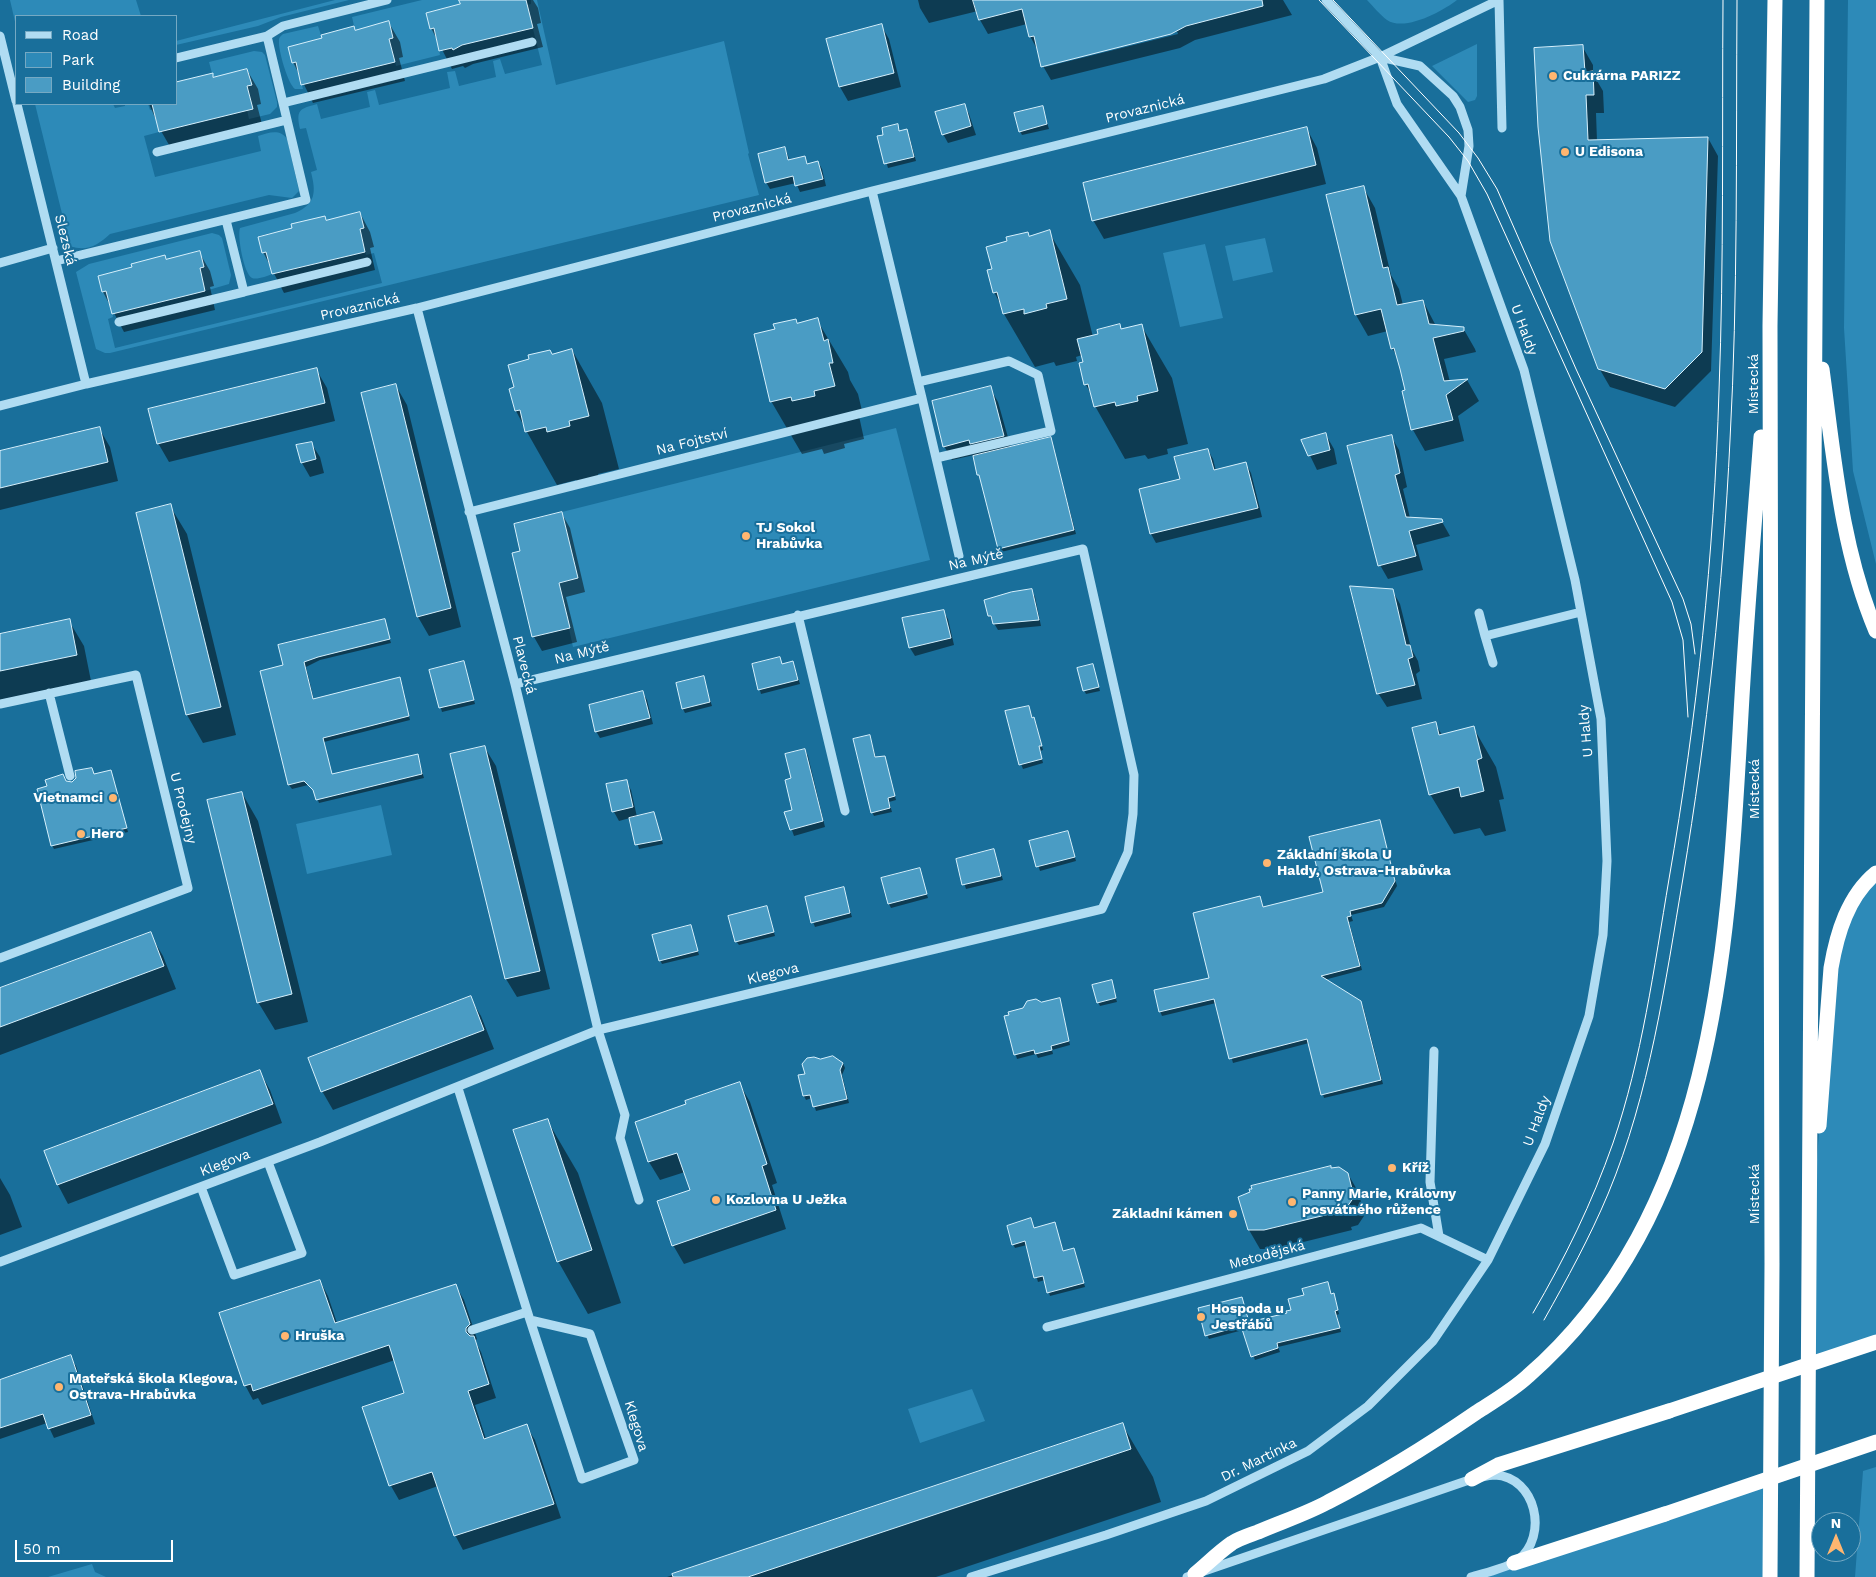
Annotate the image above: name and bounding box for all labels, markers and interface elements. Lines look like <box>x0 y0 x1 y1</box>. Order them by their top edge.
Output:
legend <box>15 15 178 105</box>
text: Road <box>62 26 99 44</box>
text: Park <box>62 51 94 69</box>
place label: Cukrárna PARIZZ <box>1563 68 1681 84</box>
marker: Cukrárna PARIZZ <box>1547 70 1559 82</box>
text: Building <box>62 76 120 94</box>
street label: Provaznická <box>1104 91 1186 127</box>
place label: U Edisona <box>1575 144 1643 160</box>
marker: U Edisona <box>1559 146 1571 158</box>
street label: Provaznická <box>711 190 793 226</box>
street label: Slezská <box>51 213 79 267</box>
street label: Provaznická <box>319 290 401 324</box>
street label: U Haldy <box>1507 302 1541 358</box>
street label: Místecká <box>1746 354 1762 414</box>
street label: Na Fojtství <box>655 425 729 459</box>
place label: TJ Sokol Hrabůvka <box>756 520 822 552</box>
marker: TJ Sokol Hrabůvka <box>740 530 752 542</box>
street label: Na Mýtě <box>947 546 1005 574</box>
street label: Plavecká <box>509 634 539 696</box>
street label: Na Mýtě <box>553 638 611 668</box>
street label: U Haldy <box>1575 704 1597 758</box>
street label: Místecká <box>1747 759 1763 819</box>
street label: U Prodejny <box>166 770 200 846</box>
place label: Vietnamci <box>33 790 103 806</box>
marker: Vietnamci <box>107 792 119 804</box>
place label: Hero <box>91 826 124 842</box>
marker: Hero <box>75 828 87 840</box>
place label: Základní škola U Haldy, Ostrava-Hrabůvka <box>1277 847 1451 880</box>
marker: Základní škola U Haldy, Ostrava-Hrabůvka <box>1261 857 1273 869</box>
street label: Klegova <box>746 960 800 988</box>
street label: U Haldy <box>1520 1093 1554 1149</box>
street label: Klegova <box>198 1146 252 1180</box>
place label: Kříž <box>1402 1160 1429 1176</box>
marker: Kříž <box>1386 1162 1398 1174</box>
street label: Místecká <box>1747 1164 1763 1224</box>
place label: Panny Marie, Královny posvátného růžence <box>1302 1186 1456 1218</box>
place label: Kozlovna U Ježka <box>726 1192 847 1208</box>
marker: Kozlovna U Ježka <box>710 1194 722 1206</box>
marker: Panny Marie, Královny posvátného růžence <box>1286 1196 1298 1208</box>
place label: Základní kámen <box>1112 1206 1223 1222</box>
marker: Základní kámen <box>1227 1208 1239 1220</box>
street label: Metodějská <box>1227 1237 1307 1273</box>
place label: Hospoda u Jestřábů <box>1211 1301 1284 1334</box>
marker: Hospoda u Jestřábů <box>1195 1311 1207 1323</box>
place label: Hruška <box>295 1328 344 1344</box>
marker: Hruška <box>279 1330 291 1342</box>
place label: Mateřská škola Klegova, Ostrava-Hrabůvka <box>69 1371 237 1404</box>
marker: Mateřská škola Klegova, Ostrava-Hrabůvka <box>53 1381 65 1393</box>
street label: Klegova <box>620 1398 652 1454</box>
street label: Dr. Martínka <box>1218 1434 1300 1486</box>
north arrow <box>1811 1512 1861 1562</box>
text: N <box>1831 1515 1841 1531</box>
scale bar <box>18 1530 175 1562</box>
text: 50 m <box>23 1540 60 1558</box>

